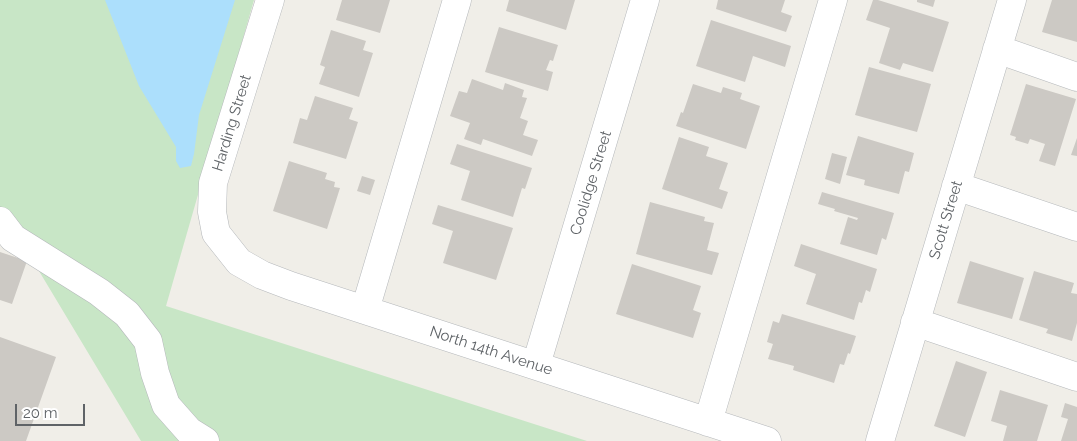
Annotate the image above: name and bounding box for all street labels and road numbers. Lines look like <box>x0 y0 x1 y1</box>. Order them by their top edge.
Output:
street label: Harding Street <box>209 72 255 174</box>
street label: Coolidge Street <box>567 129 615 237</box>
street label: Scott Street <box>925 178 967 262</box>
street label: North 14th Avenue <box>427 323 555 379</box>

